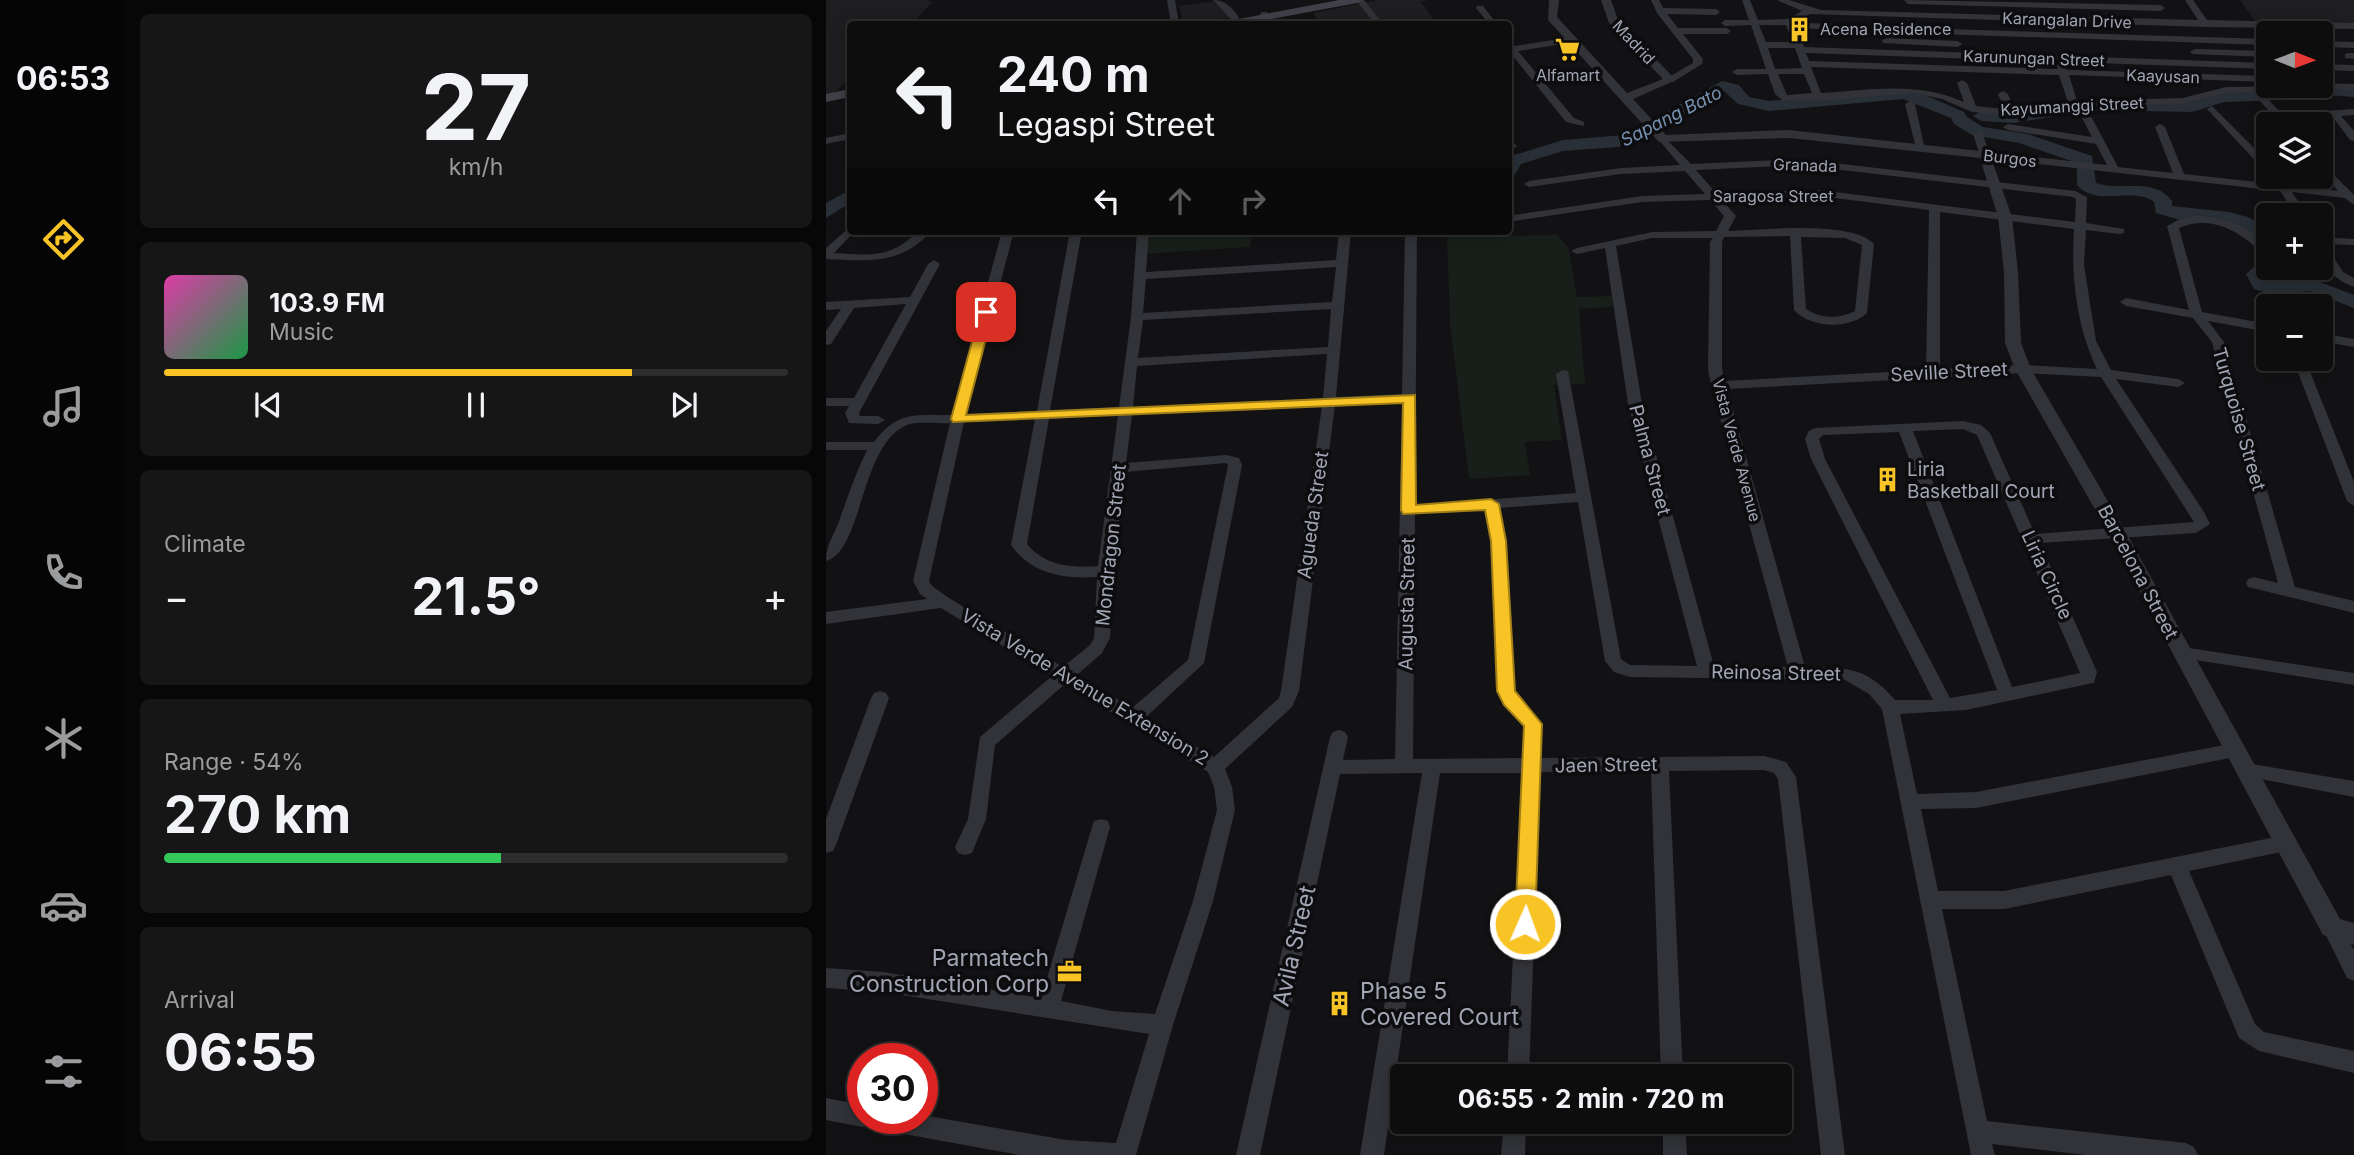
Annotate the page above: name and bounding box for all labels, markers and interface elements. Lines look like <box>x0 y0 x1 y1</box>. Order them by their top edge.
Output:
street label: Karangalan Drive <box>2002 8 2132 32</box>
building icon: Acena Residence <box>1786 15 1814 43</box>
street label: Madrid <box>1609 16 1659 68</box>
place label: Acena Residence <box>1820 19 1951 39</box>
north arrow <box>2256 21 2333 98</box>
map controls <box>2256 21 2333 371</box>
supermarket icon: Alfamart <box>1554 35 1582 63</box>
text: 240 m <box>997 45 1150 104</box>
street label: Karunungan Street <box>1963 46 2105 70</box>
icon: left <box>882 49 973 140</box>
text: 27 <box>421 52 531 162</box>
text: 06:53 <box>16 59 110 98</box>
place label: Alfamart <box>1536 65 1600 85</box>
street label: Kaayusan <box>2126 65 2200 87</box>
water label: Sapang Bato <box>1617 82 1725 150</box>
street label: Kayumanggi Street <box>2000 92 2144 120</box>
text: Legaspi Street <box>997 105 1215 144</box>
button: layers <box>2256 112 2333 189</box>
street label: Burgos <box>1982 145 2038 171</box>
text: km/h <box>449 153 503 181</box>
street label: Granada <box>1773 154 1837 176</box>
icon: left <box>1088 182 1126 220</box>
icon: ahead <box>1161 182 1199 220</box>
icon: right <box>1234 182 1272 220</box>
street label: Saragosa Street <box>1713 186 1833 206</box>
button: + <box>2256 203 2333 280</box>
icon: directions <box>39 215 88 264</box>
pin <box>956 282 1016 342</box>
text: 103.9 FM <box>269 287 385 318</box>
icon: arrive <box>967 293 1005 331</box>
button: − <box>2256 294 2333 371</box>
text: Music <box>269 318 334 346</box>
street label: Turquoise Street <box>2208 345 2270 493</box>
street label: Seville Street <box>1890 357 2008 387</box>
street label: Vista Verde Avenue <box>1708 376 1766 524</box>
icon: music <box>39 382 88 431</box>
icon: previous <box>249 386 287 424</box>
icon: pause <box>457 386 495 424</box>
icon: next <box>665 386 703 424</box>
street label: Palma Street <box>1624 402 1676 518</box>
street label: Agueda Street <box>1293 450 1333 580</box>
place label: Liria Basketball Court <box>1907 458 2055 503</box>
street label: Mondragon Street <box>1091 463 1131 627</box>
building icon: Liria Basketball Court <box>1873 466 1901 494</box>
street label: Barcelona Street <box>2093 501 2183 643</box>
street label: Liria Circle <box>2016 527 2078 623</box>
text: Climate <box>164 530 246 558</box>
street label: Augusta Street <box>1394 537 1420 671</box>
icon: phone <box>39 548 88 597</box>
text: 21.5° <box>411 565 541 628</box>
text: − <box>164 574 189 620</box>
text: + <box>763 574 788 620</box>
street label: Vista Verde Avenue Extension 2 <box>957 604 1213 770</box>
street label: Reinosa Street <box>1711 660 1841 686</box>
icon: climate <box>39 714 88 763</box>
text: Range · 54% <box>164 748 304 776</box>
street label: Jaen Street <box>1554 753 1658 777</box>
text: 270 km <box>164 783 351 846</box>
icon: car <box>39 881 88 930</box>
street label: Avila Street <box>1267 883 1322 1009</box>
position arrow <box>1488 887 1562 961</box>
place label: Parmatech Construction Corp <box>849 944 1049 998</box>
office icon: Parmatech Construction Corp <box>1055 957 1083 985</box>
place label: Phase 5 Covered Court <box>1360 977 1519 1031</box>
text: Arrival <box>164 986 235 1014</box>
building icon: Phase 5 Covered Court <box>1326 990 1354 1018</box>
text: 06:55 <box>164 1021 317 1084</box>
speed limit sign: 30 <box>847 1043 938 1134</box>
icon: filters <box>39 1047 88 1096</box>
text: 06:55 · 2 min · 720 m <box>1458 1083 1724 1114</box>

